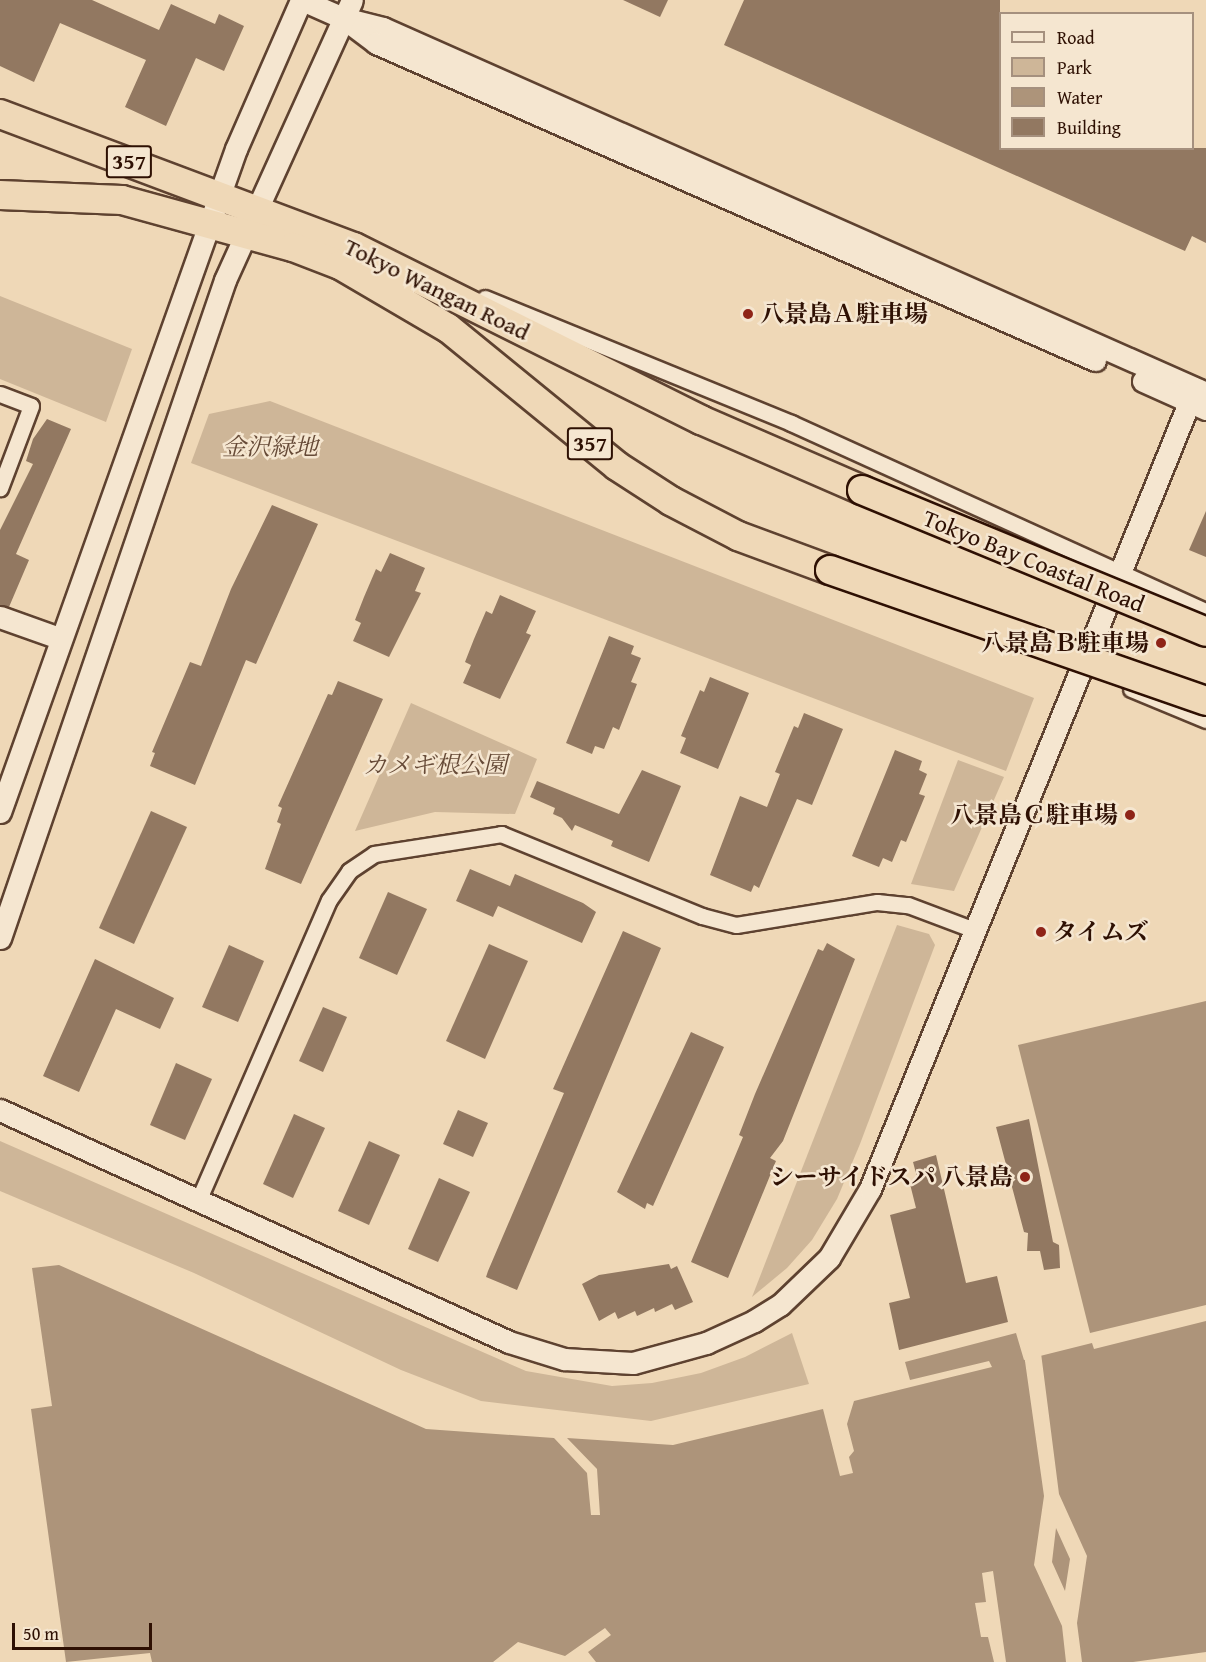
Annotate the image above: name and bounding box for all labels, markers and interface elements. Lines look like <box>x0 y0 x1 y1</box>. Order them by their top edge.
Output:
legend <box>999 12 1194 150</box>
text: Road <box>1057 24 1095 51</box>
text: Park <box>1057 54 1092 81</box>
text: Water <box>1057 84 1102 111</box>
text: Building <box>1057 114 1121 141</box>
road number: 357 <box>105 143 153 181</box>
street label: Tokyo Wangan Road <box>340 232 534 346</box>
place label: 八景島Ａ駐車場 <box>760 300 928 328</box>
marker: 八景島Ａ駐車場 <box>741 307 755 321</box>
road number: 357 <box>566 425 614 463</box>
park label: 金沢緑地 <box>222 433 318 461</box>
street label: Tokyo Bay Coastal Road <box>919 503 1149 619</box>
place label: 八景島Ｂ駐車場 <box>981 629 1149 657</box>
marker: 八景島Ｂ駐車場 <box>1154 636 1168 650</box>
park label: カメギ根公園 <box>363 751 507 779</box>
place label: 八景島Ｃ駐車場 <box>950 801 1118 829</box>
marker: 八景島Ｃ駐車場 <box>1123 808 1137 822</box>
place label: タイムズ <box>1053 918 1149 946</box>
marker: タイムズ <box>1034 925 1048 939</box>
place label: シーサイドスパ 八景島 <box>768 1163 1013 1191</box>
marker: シーサイドスパ 八景島 <box>1018 1170 1032 1184</box>
scale bar <box>15 1611 154 1649</box>
text: 50 m <box>23 1620 59 1647</box>

